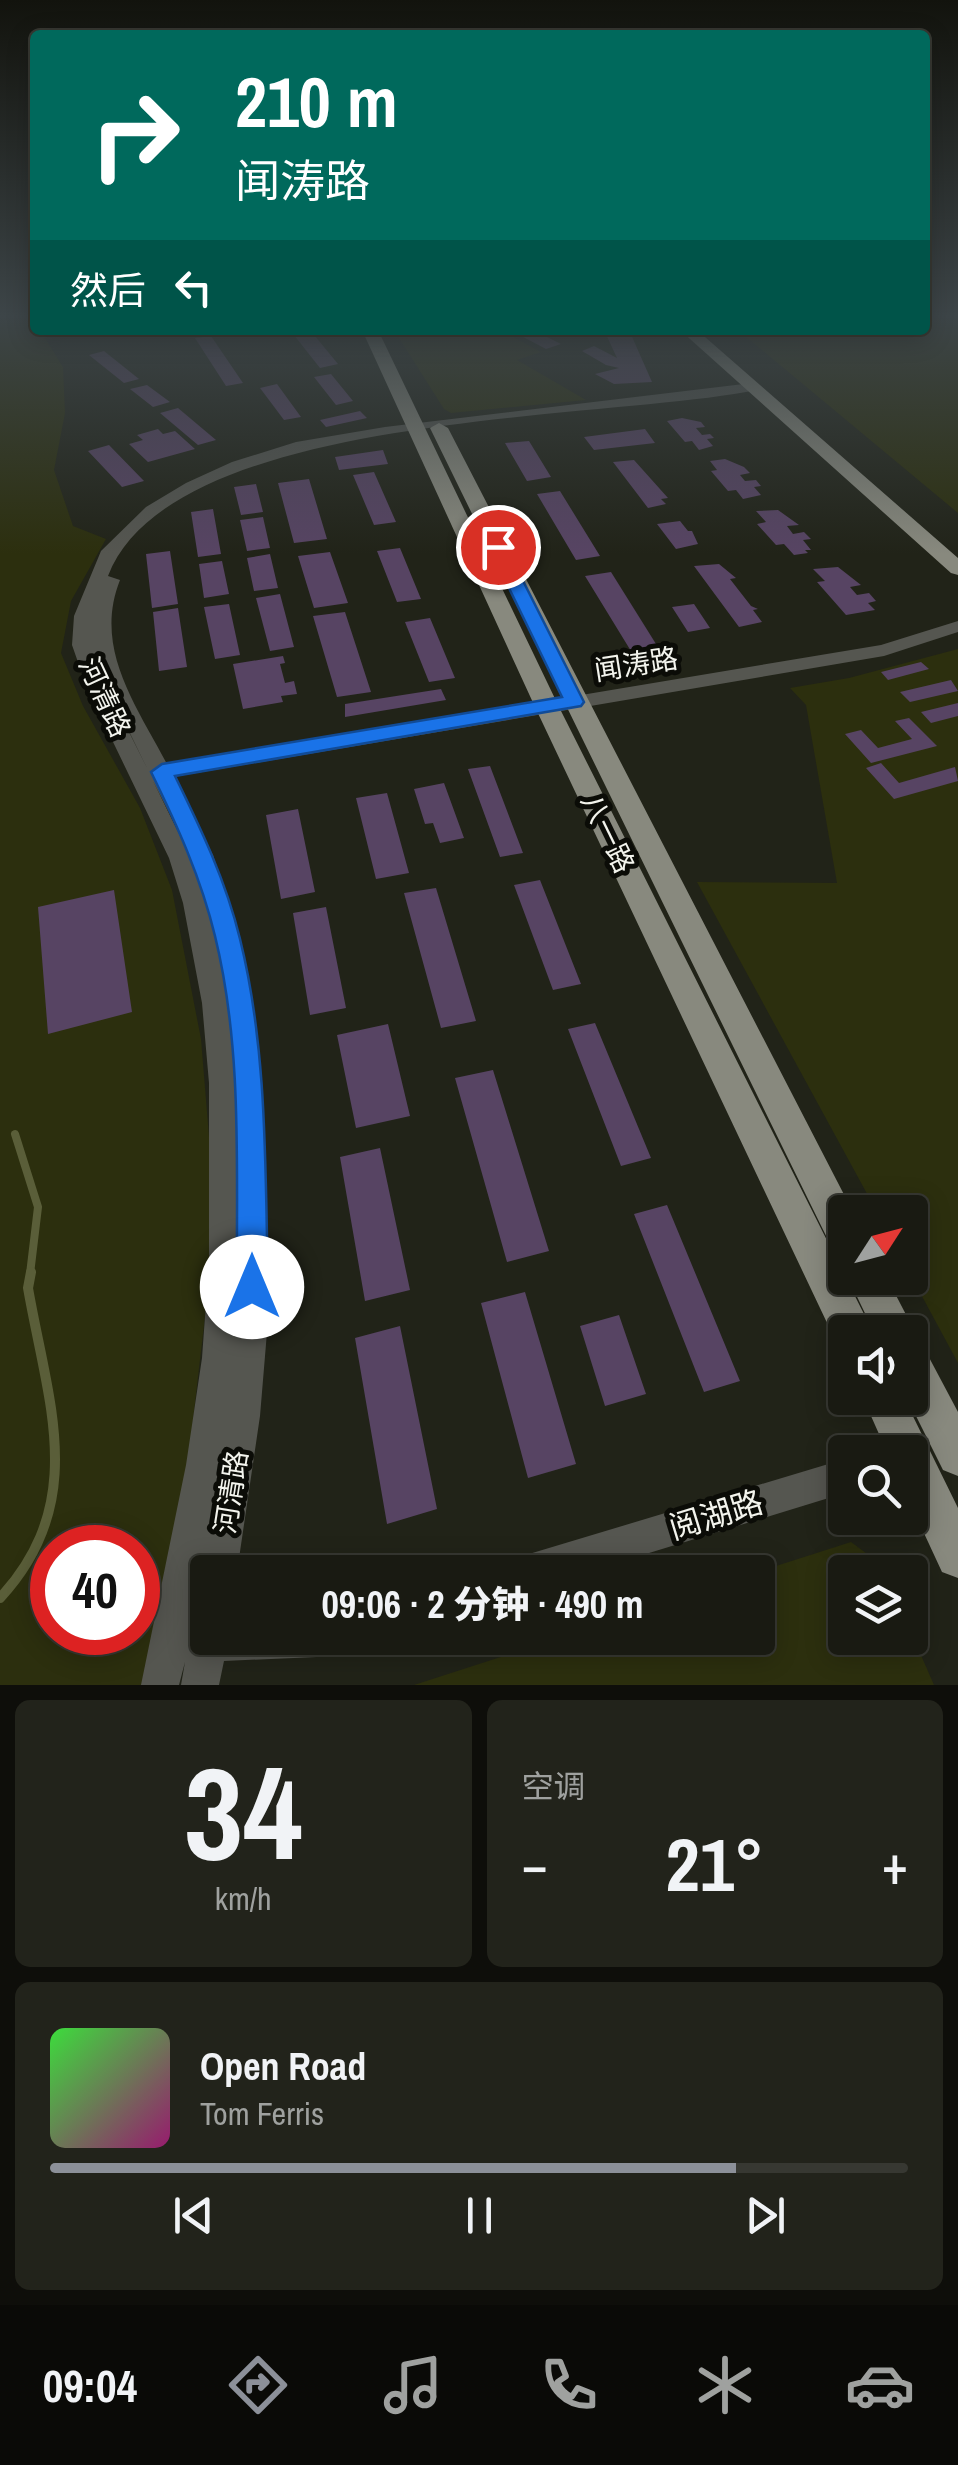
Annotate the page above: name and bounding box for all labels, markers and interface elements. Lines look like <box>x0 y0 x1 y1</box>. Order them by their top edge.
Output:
text: 210 m <box>235 55 398 149</box>
icon: right <box>70 70 200 200</box>
text: 闻涛路 <box>235 150 370 211</box>
icon: left <box>166 260 221 315</box>
text: 然后 <box>70 265 146 316</box>
pin <box>456 505 541 590</box>
icon: arrive <box>471 520 526 575</box>
street label: 闻涛路 <box>592 639 680 689</box>
street label: 河清路 <box>70 651 140 743</box>
street label: 八一路 <box>573 787 643 879</box>
north arrow <box>828 1195 928 1295</box>
map controls <box>828 1195 928 1655</box>
position arrow <box>200 1235 304 1339</box>
button: sound <box>828 1315 928 1415</box>
button: search <box>828 1435 928 1535</box>
street label: 河清路 <box>206 1448 256 1536</box>
street label: 阅湖路 <box>664 1480 768 1549</box>
speed limit sign: 40 <box>30 1525 160 1655</box>
button: layers <box>828 1555 928 1655</box>
text: 09:06 · 2 分钟 · 490 m <box>321 1579 644 1630</box>
text: 34 <box>184 1724 303 1900</box>
text: 空调 <box>522 1765 586 1808</box>
text: 21° <box>666 1813 764 1914</box>
text: − <box>522 1827 548 1901</box>
text: + <box>882 1827 908 1901</box>
text: km/h <box>215 1877 272 1920</box>
text: Open Road <box>200 2041 366 2092</box>
text: Tom Ferris <box>200 2092 324 2135</box>
icon: previous <box>166 2188 221 2243</box>
icon: pause <box>452 2188 507 2243</box>
icon: next <box>738 2188 793 2243</box>
icon: directions <box>223 2350 293 2420</box>
icon: music <box>378 2350 448 2420</box>
icon: phone <box>534 2350 604 2420</box>
icon: climate <box>690 2350 760 2420</box>
icon: car <box>845 2350 915 2420</box>
text: 09:04 <box>43 2355 137 2416</box>

